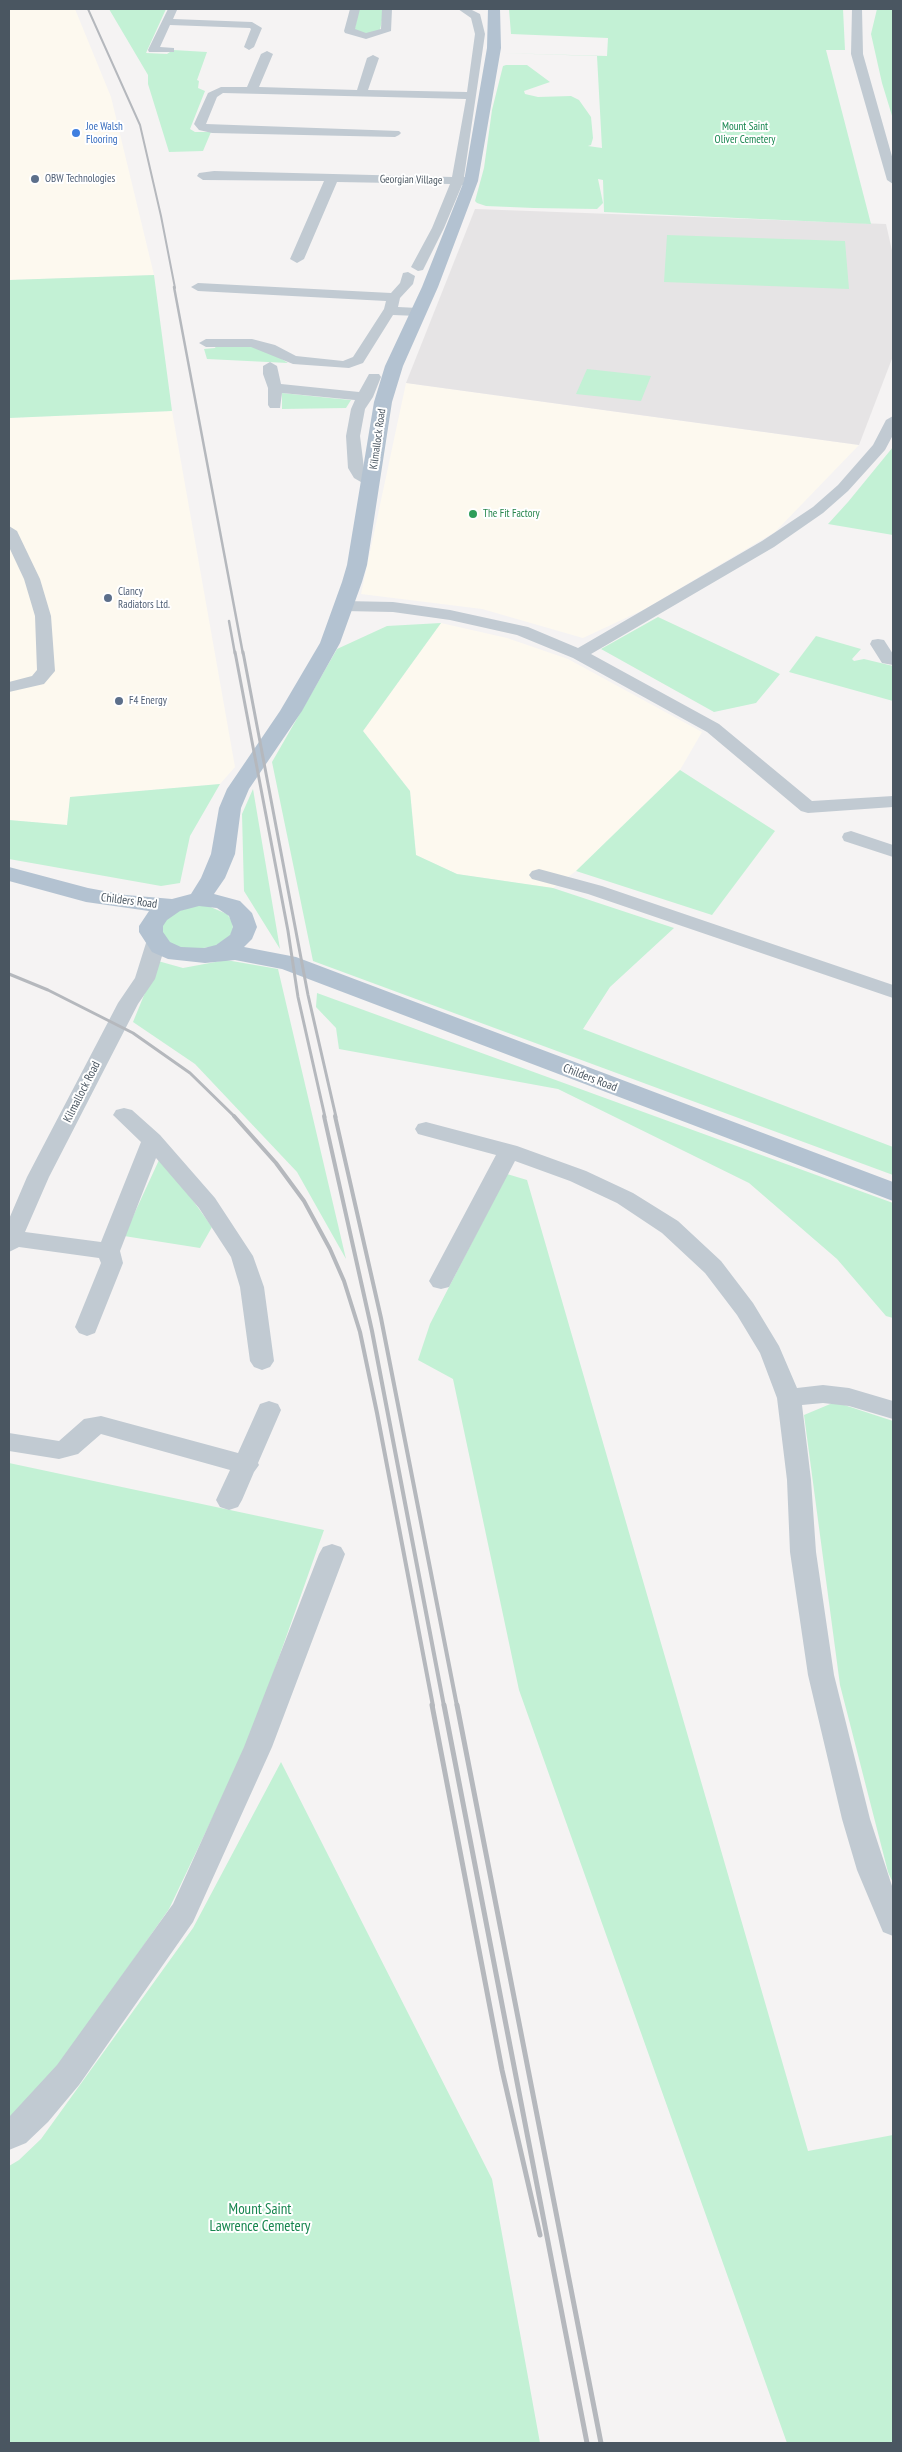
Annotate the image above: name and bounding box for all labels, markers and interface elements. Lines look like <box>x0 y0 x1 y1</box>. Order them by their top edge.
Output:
place label: Joe Walsh Flooring <box>86 120 123 146</box>
park label: Mount Saint Oliver Cemetery <box>715 120 775 146</box>
marker: Joe Walsh Flooring <box>70 127 82 139</box>
place label: OBW Technologies <box>45 172 115 186</box>
marker: OBW Technologies <box>29 173 41 185</box>
street label: Georgian Village <box>380 173 442 187</box>
street label: Kilmallock Road <box>367 408 389 470</box>
place label: The Fit Factory <box>483 507 540 521</box>
marker: The Fit Factory <box>467 508 479 520</box>
place label: Clancy Radiators Ltd. <box>118 585 170 611</box>
marker: Clancy Radiators Ltd. <box>102 592 114 604</box>
place label: F4 Energy <box>129 694 167 708</box>
marker: F4 Energy <box>113 695 125 707</box>
street label: Childers Road <box>100 890 158 912</box>
street label: Kilmallock Road <box>60 1059 104 1125</box>
street label: Childers Road <box>561 1061 619 1095</box>
park label: Mount Saint Lawrence Cemetery <box>210 2201 310 2236</box>

